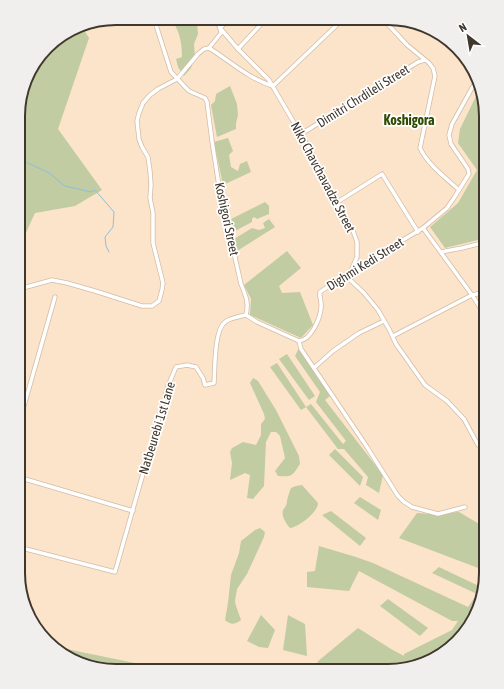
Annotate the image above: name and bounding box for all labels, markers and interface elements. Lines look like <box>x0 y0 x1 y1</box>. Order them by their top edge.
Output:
north arrow <box>448 16 488 56</box>
text: N <box>457 21 469 34</box>
street label: Dimitri Chrdileli Street <box>314 61 412 130</box>
district label: Koshigora <box>384 112 435 128</box>
street label: Niko Chavchavadze Street <box>288 119 359 235</box>
street label: Koshigori Street <box>212 181 242 257</box>
street label: Dighmi Kedi Street <box>324 234 406 294</box>
street label: Natbeurebi 1st Lane <box>136 380 178 476</box>

